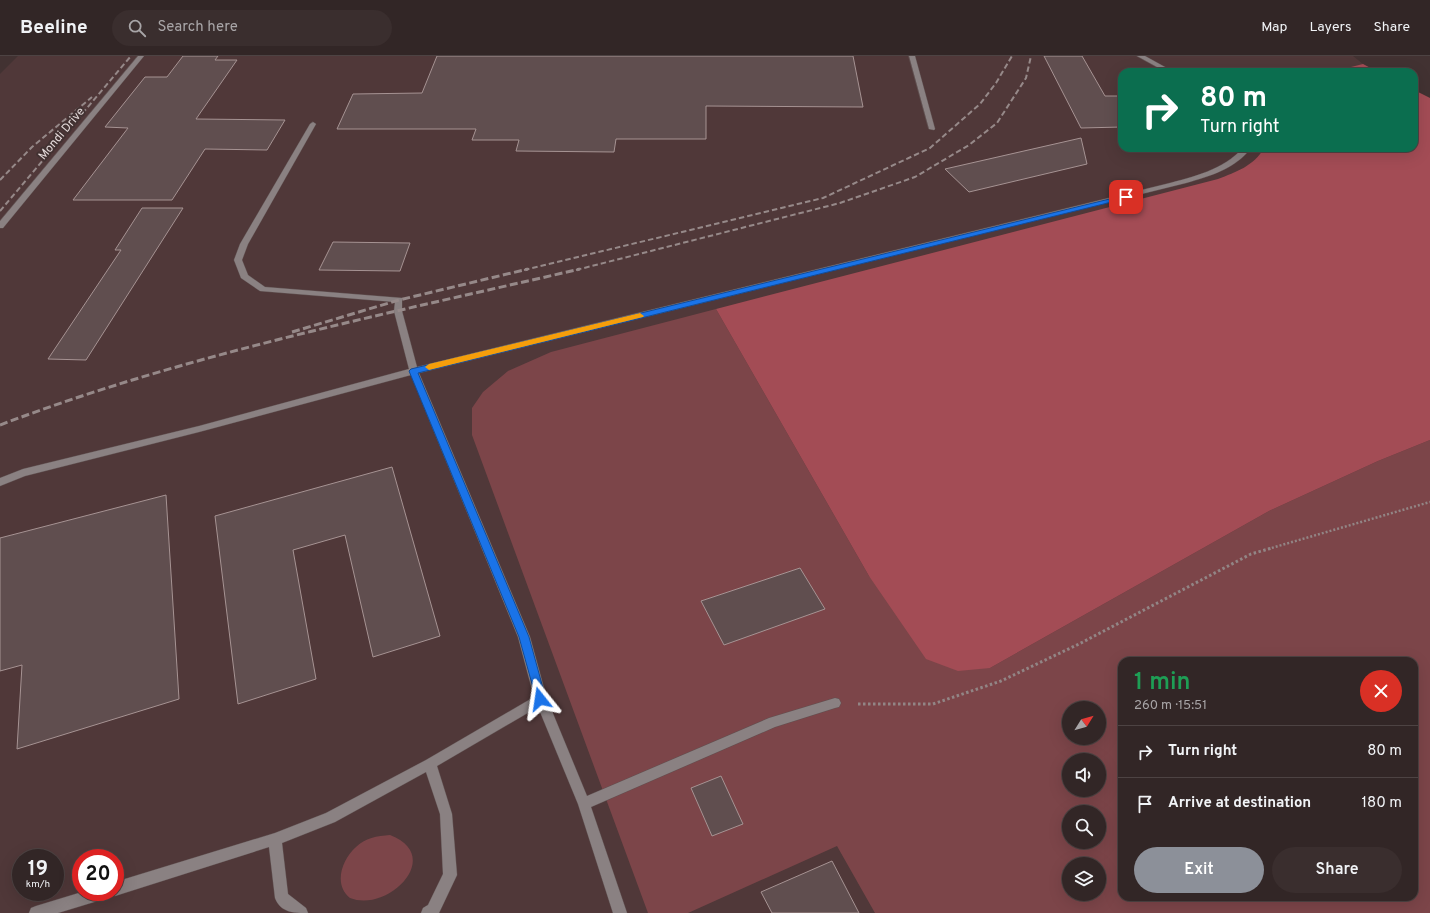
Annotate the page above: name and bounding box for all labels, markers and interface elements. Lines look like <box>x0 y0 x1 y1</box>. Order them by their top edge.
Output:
search box <box>112 10 392 46</box>
text: Beeline <box>20 16 88 40</box>
icon: search <box>126 17 148 39</box>
text: Search here <box>158 18 238 37</box>
text: Map <box>1261 19 1287 36</box>
text: Layers <box>1309 19 1351 36</box>
text: Share <box>1373 19 1410 36</box>
text: 80 m <box>1200 81 1267 117</box>
icon: right <box>1134 84 1186 136</box>
street label: Mondi Drive <box>35 104 89 164</box>
text: Turn right <box>1200 116 1280 139</box>
pin <box>1109 180 1143 214</box>
icon: arrive <box>1115 186 1137 208</box>
text: 1 min <box>1134 668 1191 698</box>
button: close <box>1360 670 1402 712</box>
position arrow <box>519 678 561 720</box>
text: 260 m · 15:51 <box>1134 698 1207 714</box>
north arrow <box>1062 701 1106 745</box>
map controls <box>1062 701 1106 901</box>
icon: right <box>1134 741 1156 763</box>
text: Turn right <box>1168 742 1237 761</box>
text: 80 m <box>1367 742 1402 761</box>
button: sound <box>1062 753 1106 797</box>
icon: arrive <box>1134 793 1156 815</box>
text: Arrive at destination <box>1168 794 1311 813</box>
text: 180 m <box>1362 794 1402 813</box>
button: search <box>1062 805 1106 849</box>
button: Exit <box>1134 847 1264 893</box>
button: Share <box>1272 847 1402 893</box>
speed limit sign: 20 <box>72 849 124 901</box>
text: 19 <box>28 857 48 883</box>
button: layers <box>1062 857 1106 901</box>
text: km/h <box>26 878 50 891</box>

